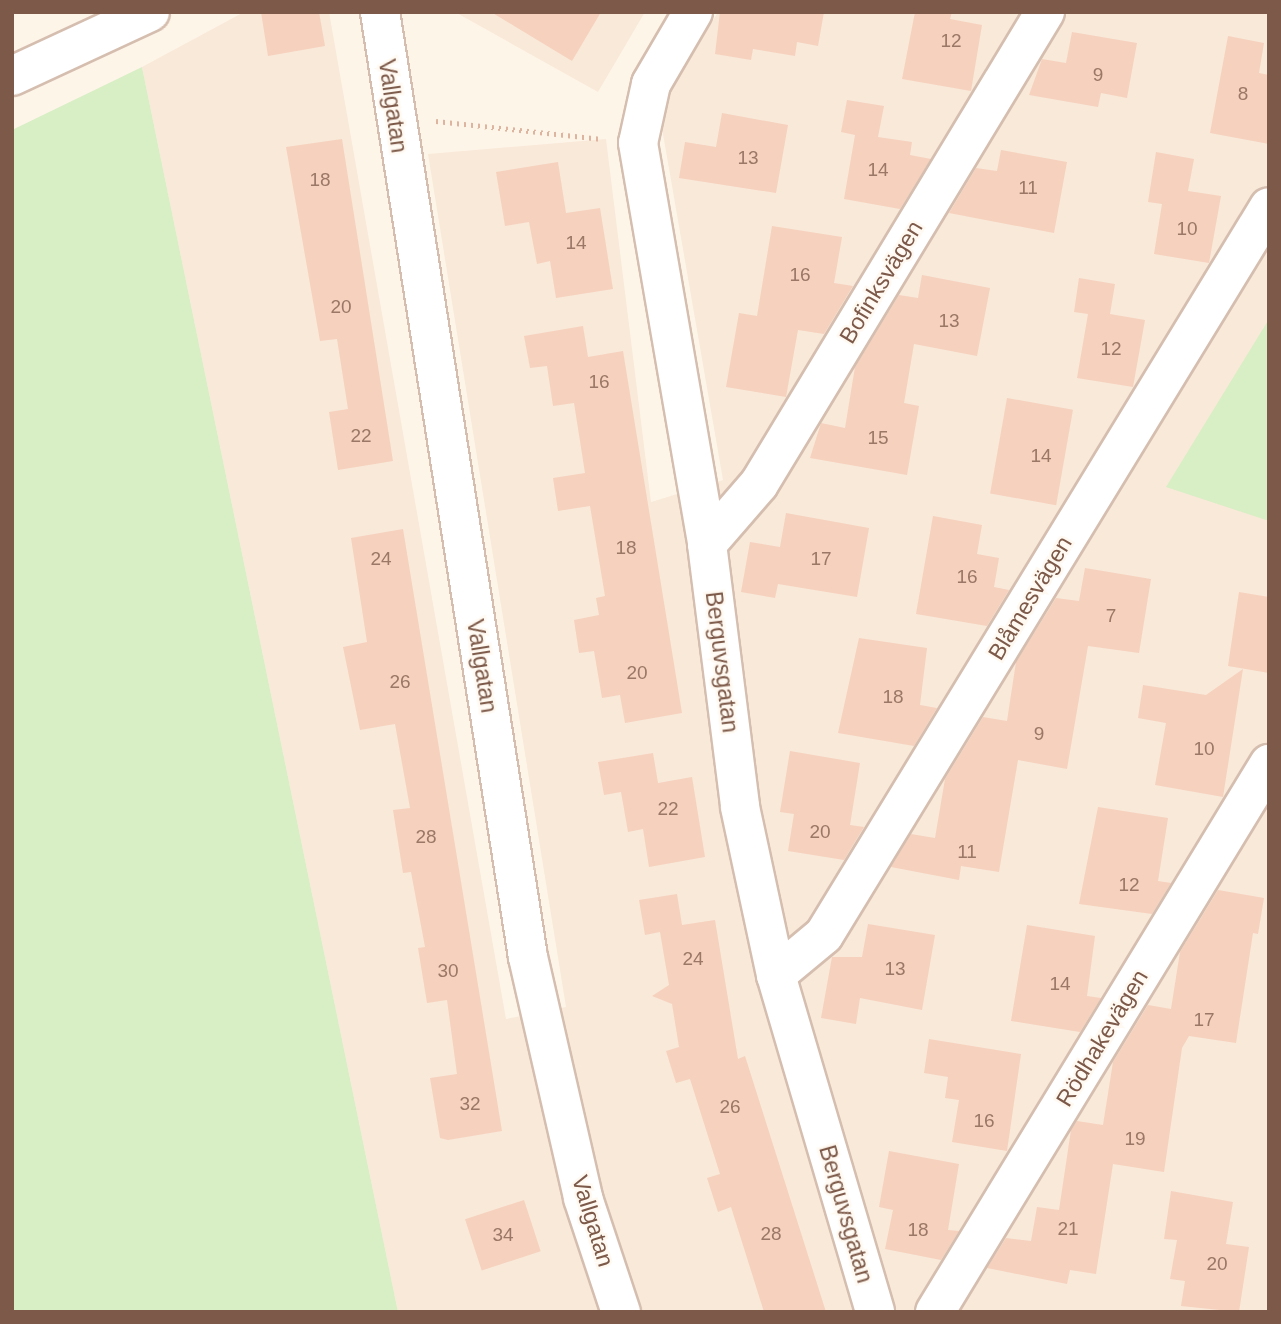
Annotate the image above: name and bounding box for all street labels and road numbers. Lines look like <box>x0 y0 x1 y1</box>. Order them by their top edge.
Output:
street label: Vallgatan <box>373 57 413 155</box>
street label: Bofinksvägen <box>834 216 928 348</box>
street label: Blåmesvägen <box>982 531 1078 665</box>
street label: Berguvsgatan <box>700 590 744 734</box>
street label: Vallgatan <box>461 617 503 715</box>
street label: Rödhakevägen <box>1050 965 1154 1111</box>
street label: Berguvsgatan <box>813 1142 879 1286</box>
street label: Vallgatan <box>566 1172 620 1270</box>

